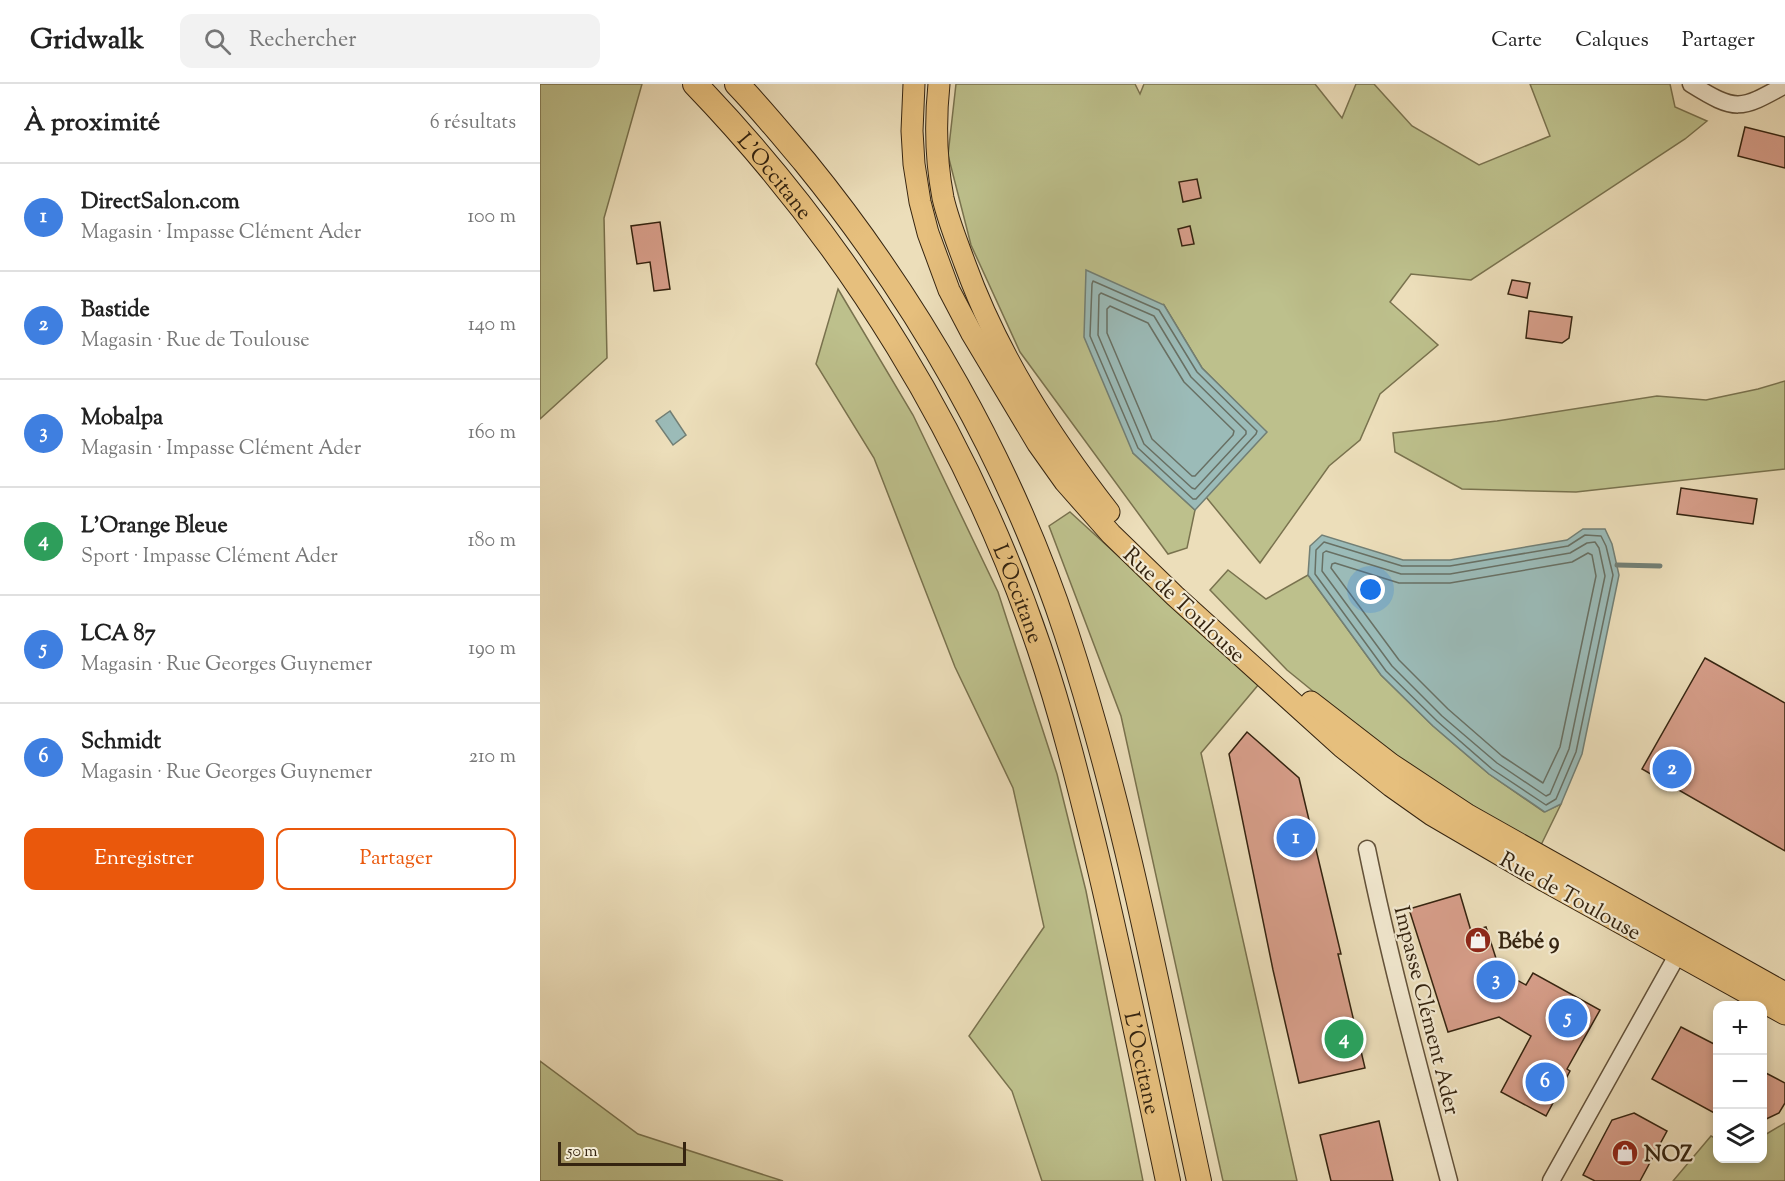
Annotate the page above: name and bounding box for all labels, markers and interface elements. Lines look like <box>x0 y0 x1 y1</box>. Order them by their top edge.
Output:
search box <box>180 14 600 68</box>
text: Gridwalk <box>30 21 144 61</box>
icon: search <box>201 25 234 58</box>
text: Rechercher <box>249 25 356 57</box>
text: Carte <box>1491 26 1542 56</box>
text: Calques <box>1575 26 1649 56</box>
text: Partager <box>1682 26 1755 56</box>
text: À proximité <box>24 105 160 142</box>
text: 6 résultats <box>430 109 516 138</box>
street label: L'Occitane <box>728 127 819 228</box>
text: DirectSalon.com <box>81 187 240 219</box>
text: 1 <box>40 203 47 232</box>
text: 100 m <box>467 203 516 232</box>
text: Magasin · Impasse Clément Ader <box>81 219 361 248</box>
text: Bastide <box>81 295 150 327</box>
text: 2 <box>39 311 48 340</box>
text: 140 m <box>468 311 516 340</box>
text: Magasin · Rue de Toulouse <box>81 327 310 356</box>
text: Mobalpa <box>81 403 163 435</box>
text: 3 <box>39 419 48 448</box>
text: 160 m <box>468 419 516 448</box>
text: Magasin · Impasse Clément Ader <box>81 435 361 464</box>
text: L'Orange Bleue <box>81 511 228 543</box>
text: 4 <box>38 527 49 556</box>
text: 180 m <box>468 527 516 556</box>
street label: L'Occitane <box>983 540 1050 648</box>
street label: Rue de Toulouse <box>1114 541 1252 672</box>
text: Sport · Impasse Clément Ader <box>81 543 338 572</box>
your location <box>1356 575 1385 604</box>
text: LCA 87 <box>81 619 156 651</box>
text: 5 <box>40 635 47 664</box>
text: 190 m <box>468 635 516 664</box>
text: Magasin · Rue Georges Guynemer <box>81 651 372 680</box>
text: Schmidt <box>81 727 161 759</box>
text: 6 <box>39 743 48 772</box>
text: 210 m <box>469 743 516 772</box>
pin: 2 <box>1652 746 1692 792</box>
text: Magasin · Rue Georges Guynemer <box>81 759 372 788</box>
pin: 1 <box>1276 816 1316 861</box>
button: Enregistrer <box>24 828 264 890</box>
button: Partager <box>276 828 516 890</box>
street label: Rue de Toulouse <box>1493 845 1646 950</box>
street label: Impasse Clément Ader <box>1384 903 1467 1119</box>
shop icon: Bébé 9 <box>1463 925 1493 955</box>
place label: Bébé 9 <box>1498 927 1560 959</box>
pin: 3 <box>1476 958 1516 1002</box>
pin: 5 <box>1548 996 1588 1040</box>
map controls <box>1713 1001 1767 1163</box>
button: + <box>1713 1001 1767 1055</box>
street label: L'Occitane <box>1113 1009 1167 1118</box>
pin: 4 <box>1324 1016 1364 1062</box>
button: − <box>1713 1055 1767 1109</box>
pin: 6 <box>1526 1060 1564 1104</box>
button: layers <box>1713 1109 1767 1163</box>
shop icon: NOZ <box>1610 1138 1640 1168</box>
scale bar <box>558 1139 686 1166</box>
place label: NOZ <box>1644 1140 1693 1172</box>
text: 50 m <box>567 1141 598 1164</box>

